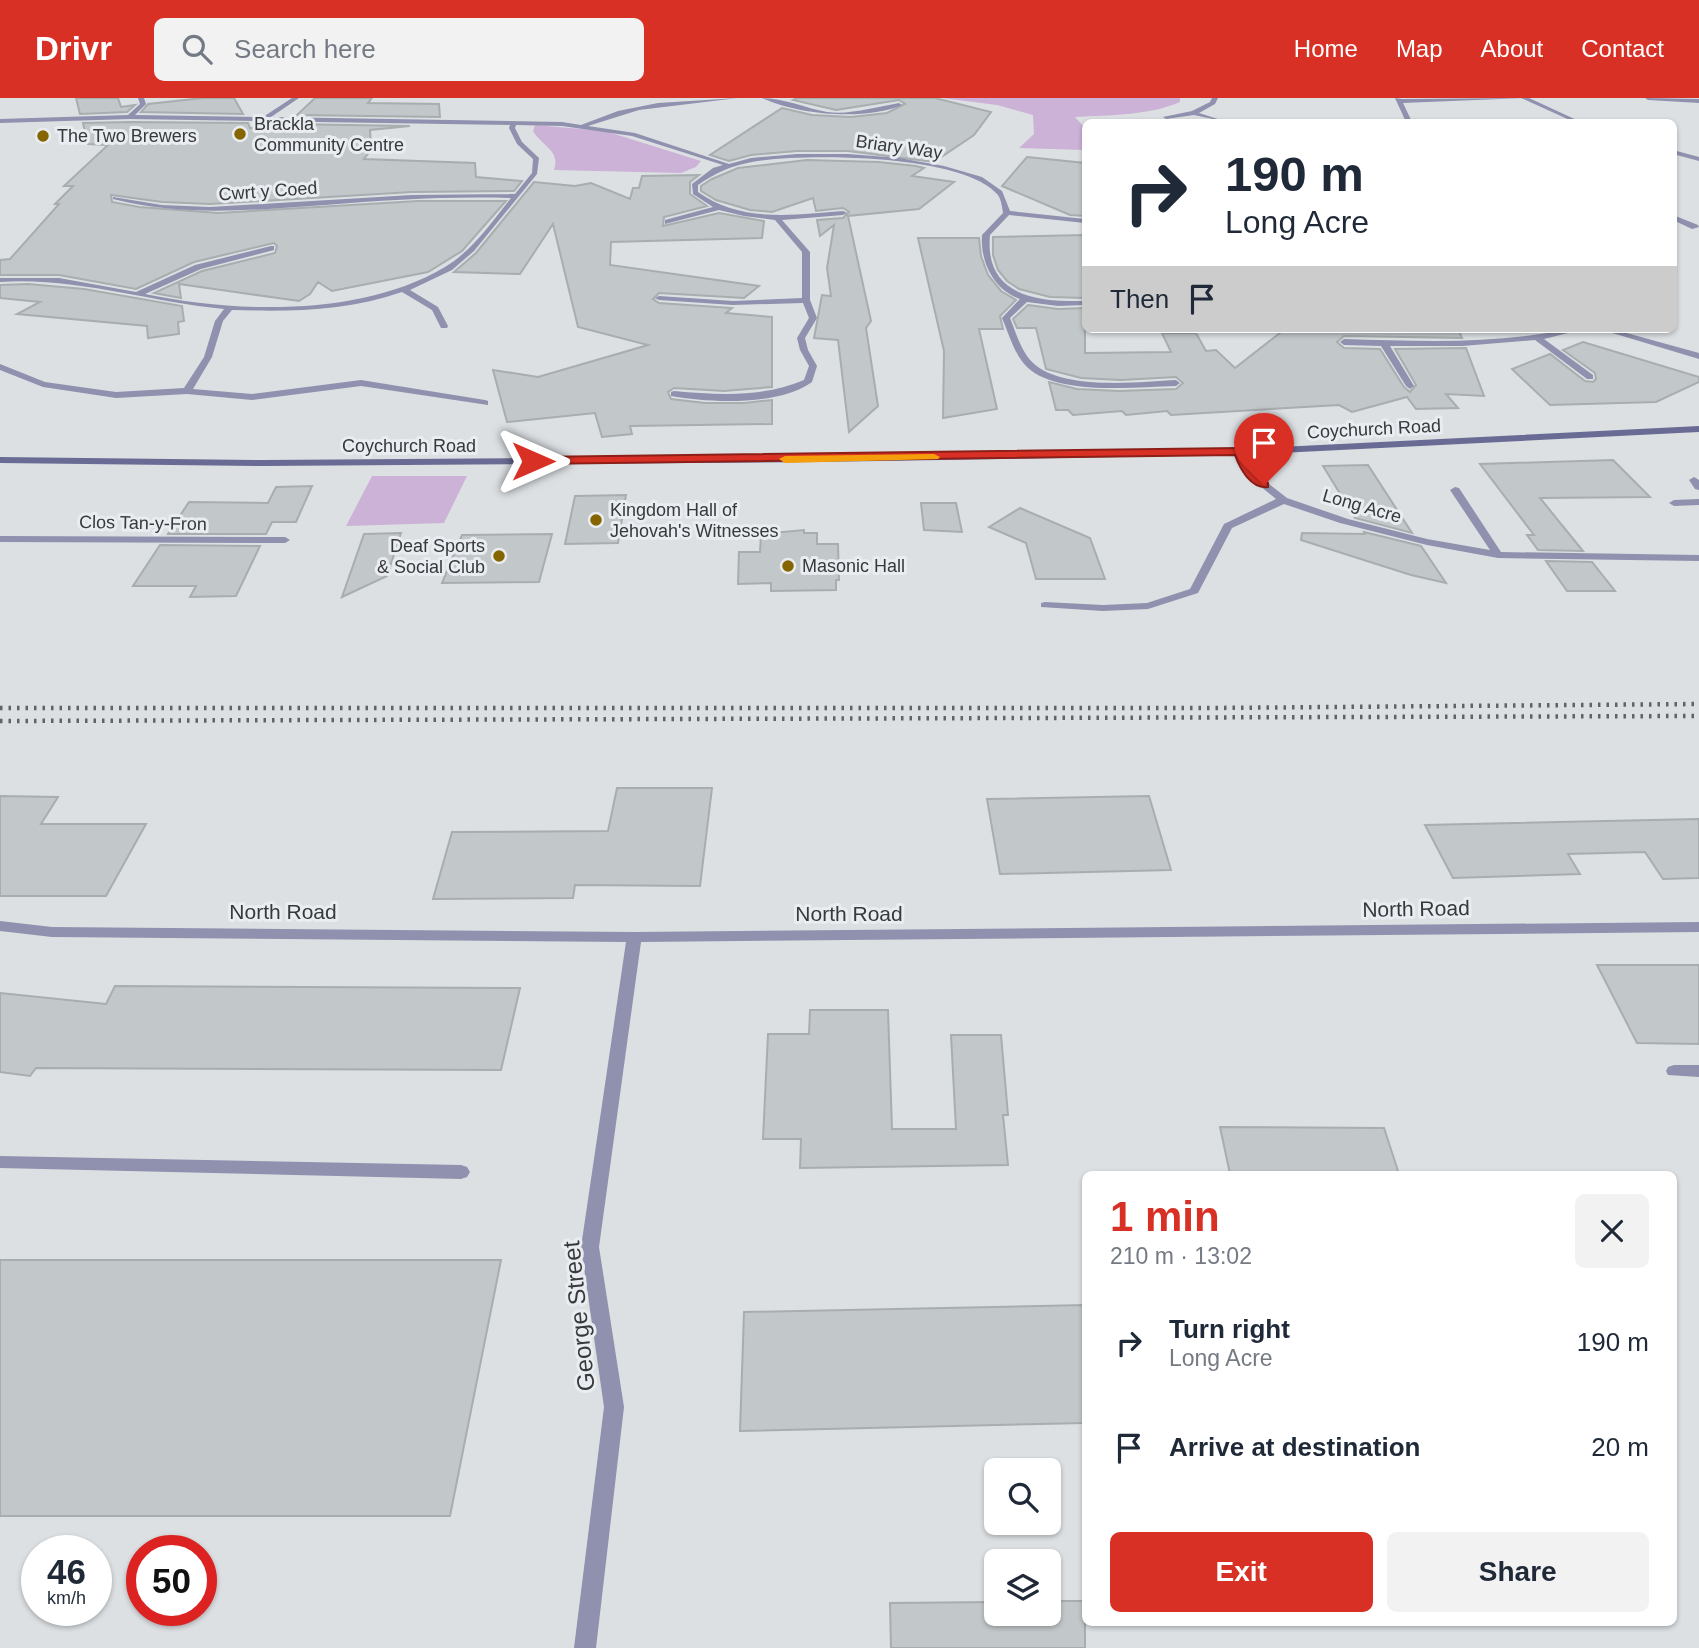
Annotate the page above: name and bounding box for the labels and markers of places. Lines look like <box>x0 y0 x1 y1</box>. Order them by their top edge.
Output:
place label: Brackla Community Centre <box>254 114 404 155</box>
place label: The Two Brewers <box>57 126 197 146</box>
marker: Brackla Community Centre <box>232 126 248 142</box>
marker: The Two Brewers <box>35 128 51 144</box>
pin <box>1234 413 1294 485</box>
place label: Kingdom Hall of Jehovah's Witnesses <box>610 500 779 541</box>
marker: Kingdom Hall of Jehovah's Witnesses <box>588 512 604 528</box>
place label: Deaf Sports & Social Club <box>377 536 485 577</box>
marker: Deaf Sports & Social Club <box>491 548 507 564</box>
place label: Masonic Hall <box>802 556 905 576</box>
marker: Masonic Hall <box>780 558 796 574</box>

